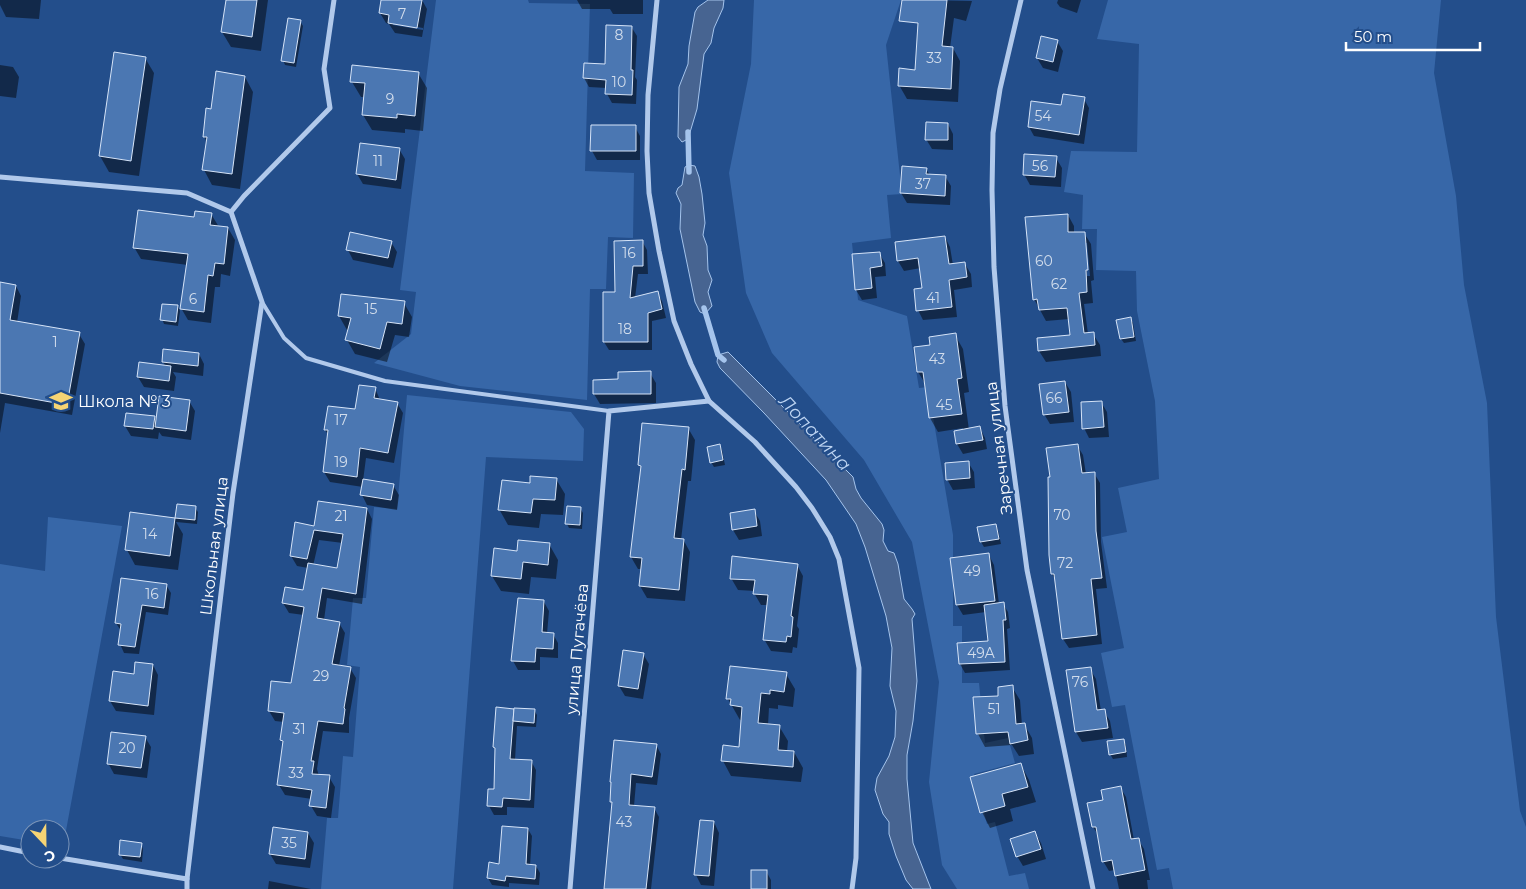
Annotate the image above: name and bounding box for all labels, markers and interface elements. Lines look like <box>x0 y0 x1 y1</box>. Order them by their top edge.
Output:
house number: 7 <box>398 5 406 23</box>
scale bar <box>1346 20 1480 52</box>
house number: 8 <box>615 26 624 44</box>
text: 50 m <box>1354 27 1392 46</box>
house number: 33 <box>926 49 942 67</box>
house number: 10 <box>612 73 626 91</box>
house number: 9 <box>386 90 394 108</box>
house number: 54 <box>1034 107 1052 125</box>
house number: 11 <box>373 152 383 170</box>
house number: 56 <box>1032 157 1049 175</box>
house number: 37 <box>915 175 931 193</box>
house number: 16 <box>622 244 636 262</box>
house number: 60 <box>1035 252 1053 270</box>
house number: 62 <box>1051 275 1067 293</box>
house number: 41 <box>926 289 940 307</box>
house number: 6 <box>189 290 198 308</box>
house number: 15 <box>365 300 378 318</box>
house number: 18 <box>618 320 632 338</box>
house number: 1 <box>52 333 58 351</box>
house number: 43 <box>929 350 946 368</box>
street label: Заречная улица <box>981 380 1017 516</box>
school or university icon: Школа № 3 <box>48 388 74 414</box>
house number: 66 <box>1045 389 1063 407</box>
water label: Лопатина <box>774 390 856 475</box>
place label: Школа № 3 <box>78 392 171 411</box>
house number: 45 <box>935 396 953 414</box>
house number: 17 <box>334 411 348 429</box>
house number: 19 <box>334 453 348 471</box>
street label: Школьная улица <box>196 475 232 617</box>
house number: 70 <box>1053 506 1071 524</box>
house number: 21 <box>334 507 348 525</box>
house number: 14 <box>143 525 158 543</box>
house number: 72 <box>1057 554 1073 572</box>
house number: 49 <box>963 562 981 580</box>
street label: улица Пугачёва <box>562 583 592 716</box>
house number: 16 <box>145 585 159 603</box>
house number: 49А <box>967 644 996 662</box>
house number: 29 <box>313 667 329 685</box>
house number: 76 <box>1072 673 1089 691</box>
house number: 51 <box>988 700 1000 718</box>
house number: 31 <box>293 720 305 738</box>
house number: 20 <box>118 739 136 757</box>
house number: 33 <box>288 764 304 782</box>
house number: 43 <box>616 813 633 831</box>
north arrow <box>20 819 70 869</box>
house number: 35 <box>281 834 297 852</box>
text: С <box>42 846 58 866</box>

